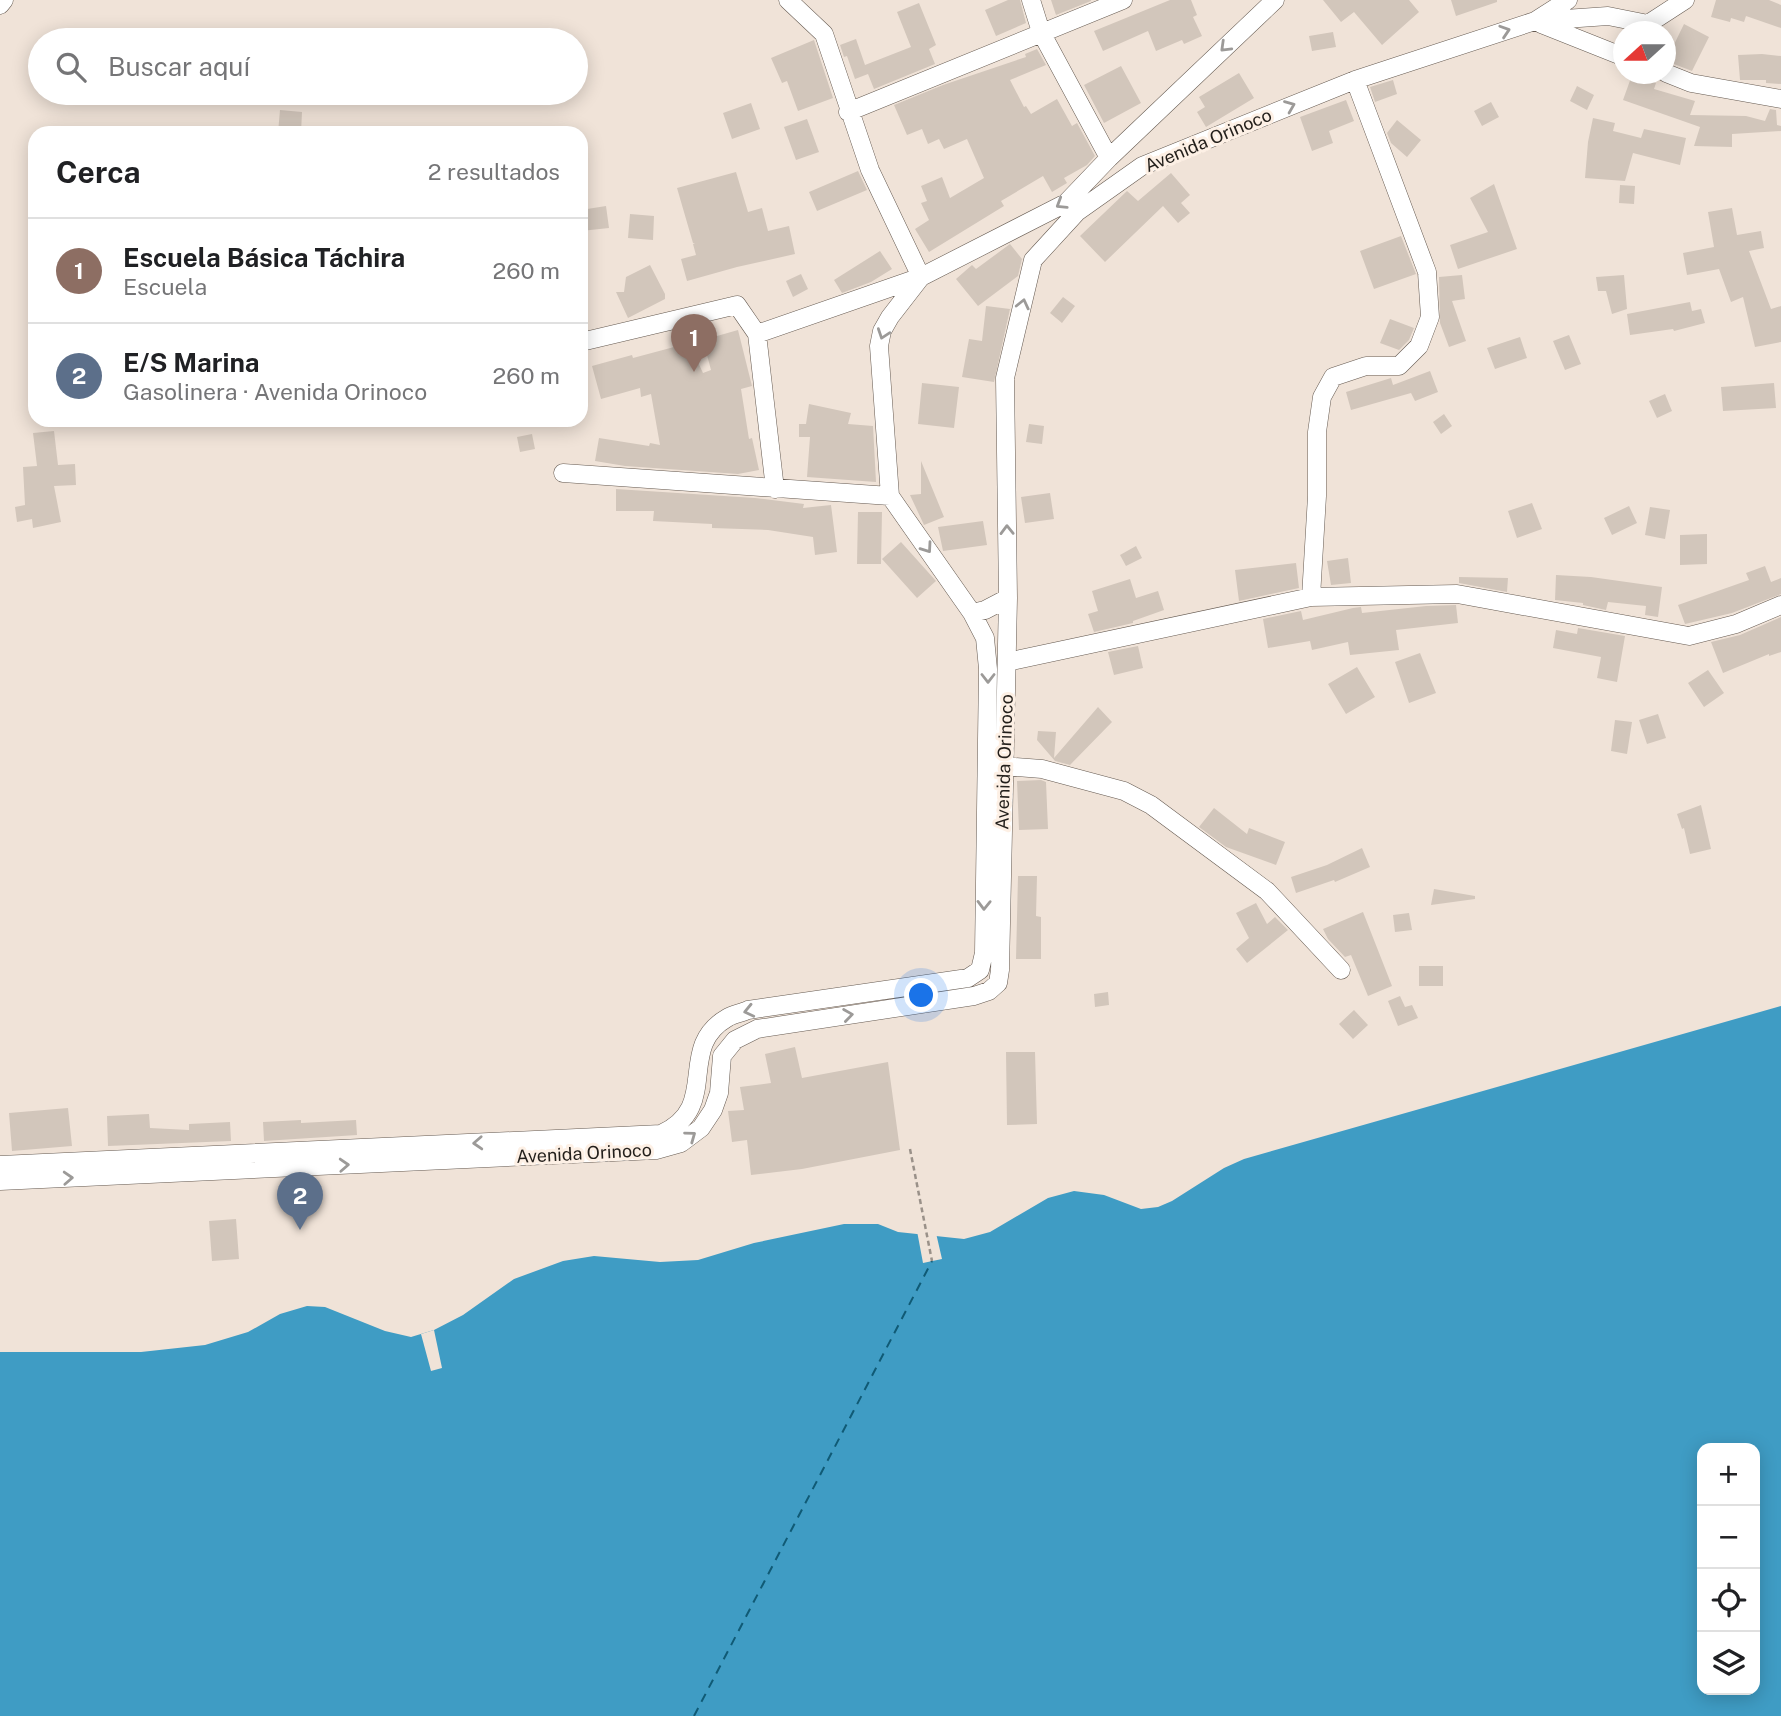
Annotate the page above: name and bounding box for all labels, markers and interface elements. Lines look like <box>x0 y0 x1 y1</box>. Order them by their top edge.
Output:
north arrow <box>1613 21 1676 84</box>
one-way arrow <box>1499 25 1511 39</box>
search box <box>28 28 588 105</box>
one-way arrow <box>1220 39 1233 52</box>
icon: search <box>52 48 90 86</box>
text: Buscar aquí <box>108 51 250 82</box>
one-way arrow <box>1283 100 1296 114</box>
street label: Avenida Orinoco <box>1141 104 1275 176</box>
text: Cerca <box>56 154 141 190</box>
text: 2 resultados <box>428 158 560 185</box>
one-way arrow <box>1056 195 1069 208</box>
text: Escuela Básica Táchira <box>123 242 405 273</box>
text: 1 <box>74 257 84 284</box>
text: 260 m <box>493 257 560 284</box>
text: Escuela <box>123 273 207 300</box>
one-way arrow <box>1015 298 1029 310</box>
pin: 1 <box>671 314 717 372</box>
one-way arrow <box>877 327 891 339</box>
text: E/S Marina <box>123 347 260 378</box>
text: 2 <box>72 362 86 389</box>
text: 260 m <box>493 362 560 389</box>
text: Gasolinera · Avenida Orinoco <box>123 378 427 405</box>
one-way arrow <box>999 524 1015 534</box>
one-way arrow <box>919 540 931 553</box>
one-way arrow <box>980 673 996 683</box>
street label: Avenida Orinoco <box>991 694 1017 830</box>
one-way arrow <box>977 900 992 911</box>
your location <box>904 978 938 1012</box>
one-way arrow <box>744 1003 756 1017</box>
one-way arrow <box>842 1008 854 1023</box>
one-way arrow <box>683 1131 695 1144</box>
one-way arrow <box>472 1135 483 1150</box>
street label: Avenida Orinoco <box>516 1139 652 1167</box>
one-way arrow <box>339 1157 350 1172</box>
one-way arrow <box>63 1170 74 1185</box>
pin: 2 <box>277 1172 323 1230</box>
map controls <box>1697 1443 1760 1695</box>
button: + <box>1697 1443 1760 1506</box>
button: − <box>1697 1506 1760 1569</box>
button: locate <box>1697 1569 1760 1632</box>
button: layers <box>1697 1632 1760 1695</box>

